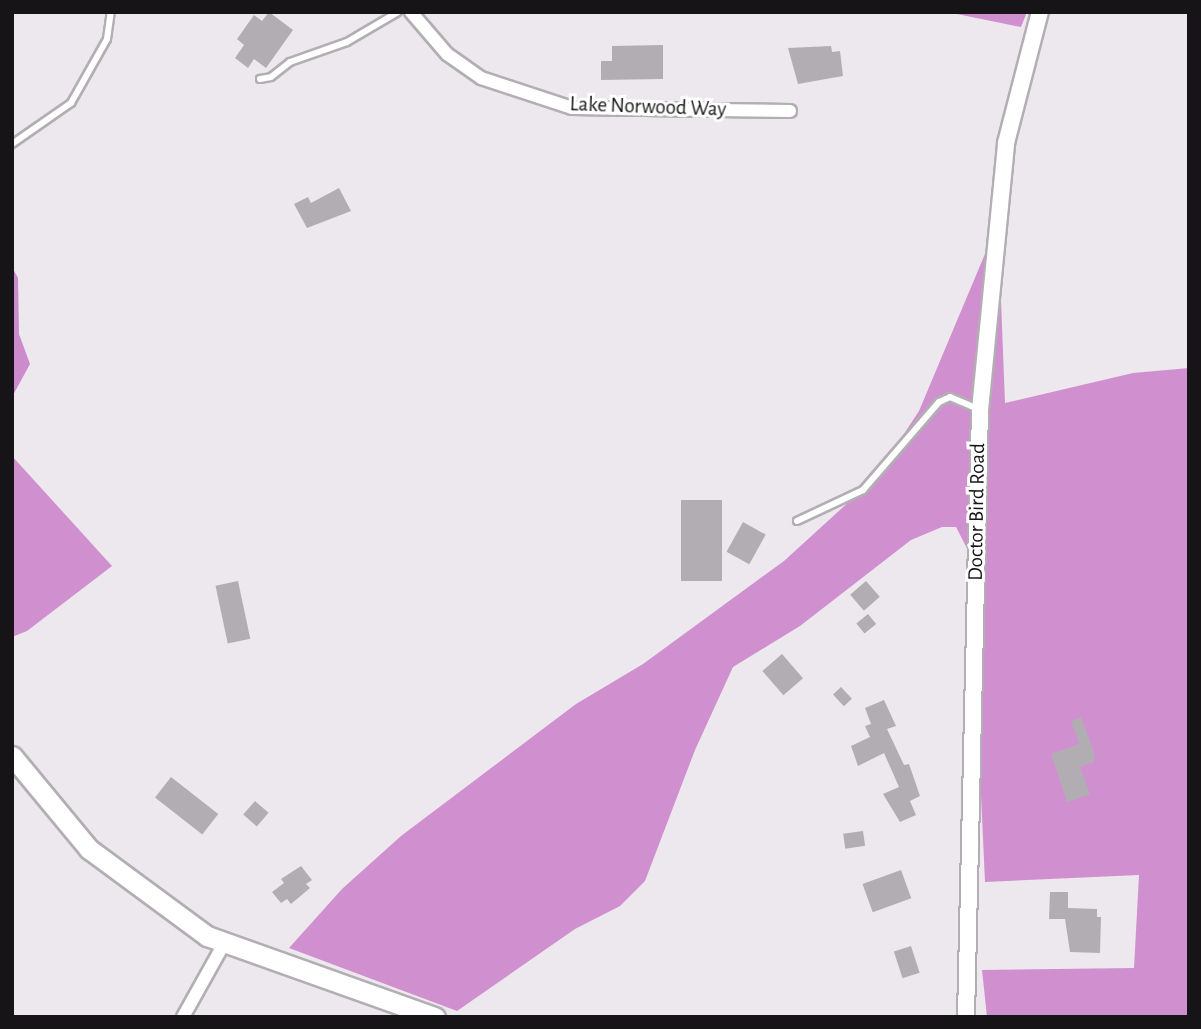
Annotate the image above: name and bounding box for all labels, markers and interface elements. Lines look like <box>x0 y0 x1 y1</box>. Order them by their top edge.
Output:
street label: Lake Norwood Way <box>569 92 727 122</box>
street label: Doctor Bird Road <box>963 443 991 581</box>

